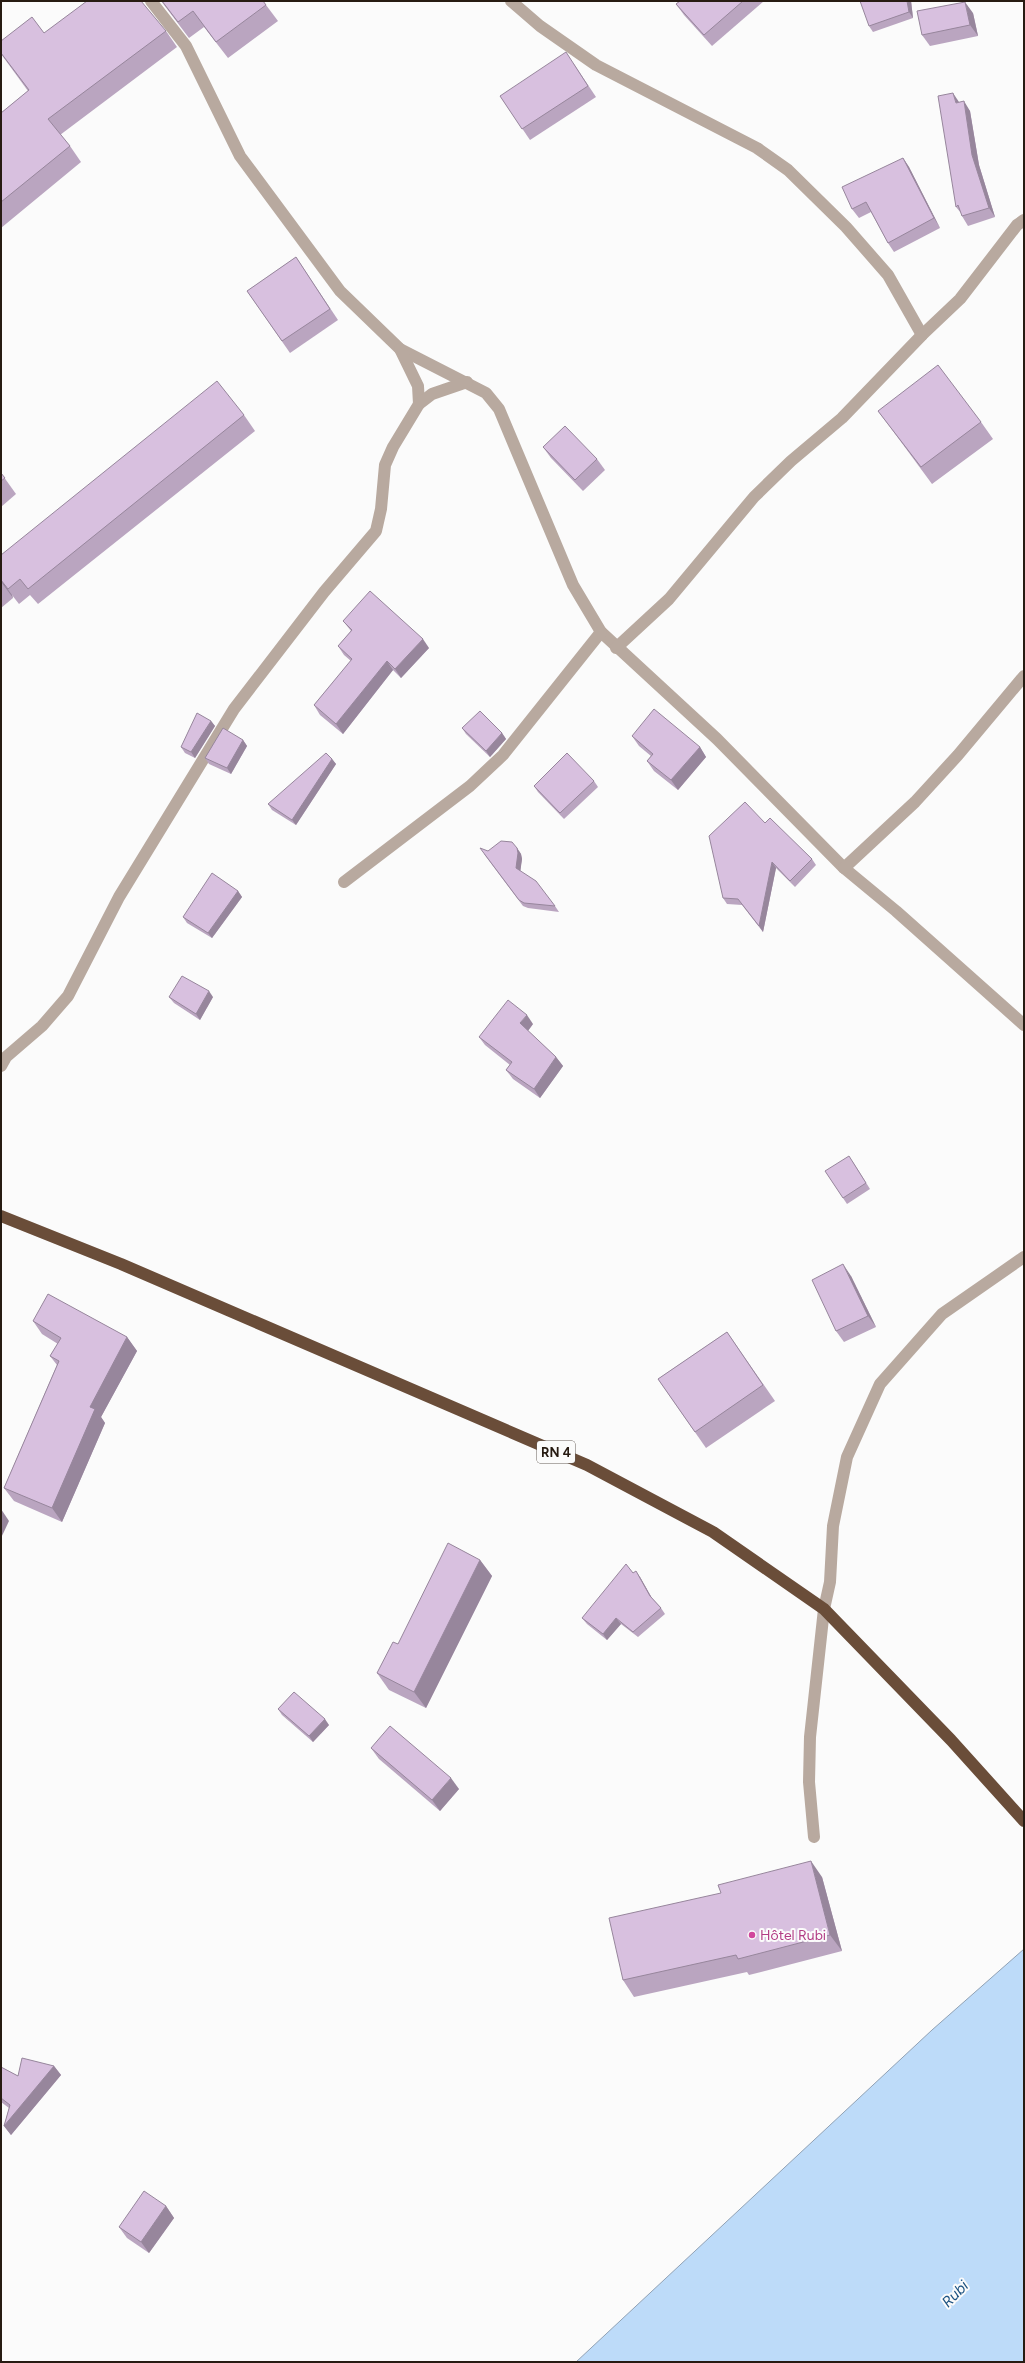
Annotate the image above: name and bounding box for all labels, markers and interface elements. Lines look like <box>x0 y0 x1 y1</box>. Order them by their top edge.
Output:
road number: RN 4 <box>537 1441 575 1463</box>
place label: Hôtel Rubi <box>760 1927 826 1944</box>
marker: Hôtel Rubi <box>747 1930 757 1940</box>
water label: Rubi <box>938 2277 972 2311</box>

